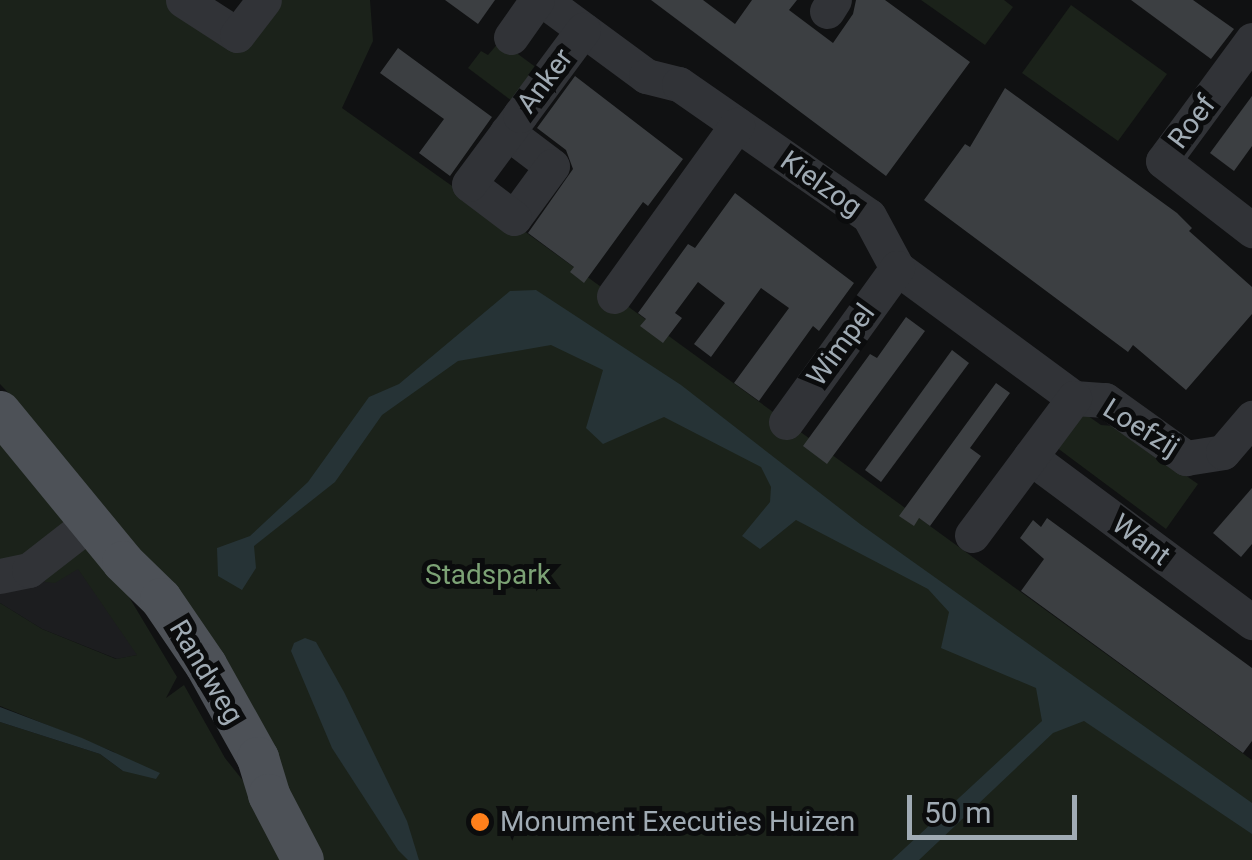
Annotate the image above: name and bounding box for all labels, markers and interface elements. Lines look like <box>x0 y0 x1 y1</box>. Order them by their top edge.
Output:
street label: Anker <box>510 42 580 120</box>
street label: Roef <box>1161 89 1223 155</box>
street label: Kielzog <box>774 144 868 224</box>
street label: Wimpel <box>800 297 882 393</box>
street label: Loefzij <box>1097 392 1185 464</box>
street label: Want <box>1105 507 1177 573</box>
park label: Stadspark <box>425 558 551 592</box>
street label: Randweg <box>162 614 250 730</box>
scale bar <box>912 775 1082 837</box>
text: 50 m <box>924 795 991 830</box>
place label: Monument Executies Huizen <box>500 805 855 839</box>
marker: Monument Executies Huizen <box>469 811 491 833</box>

